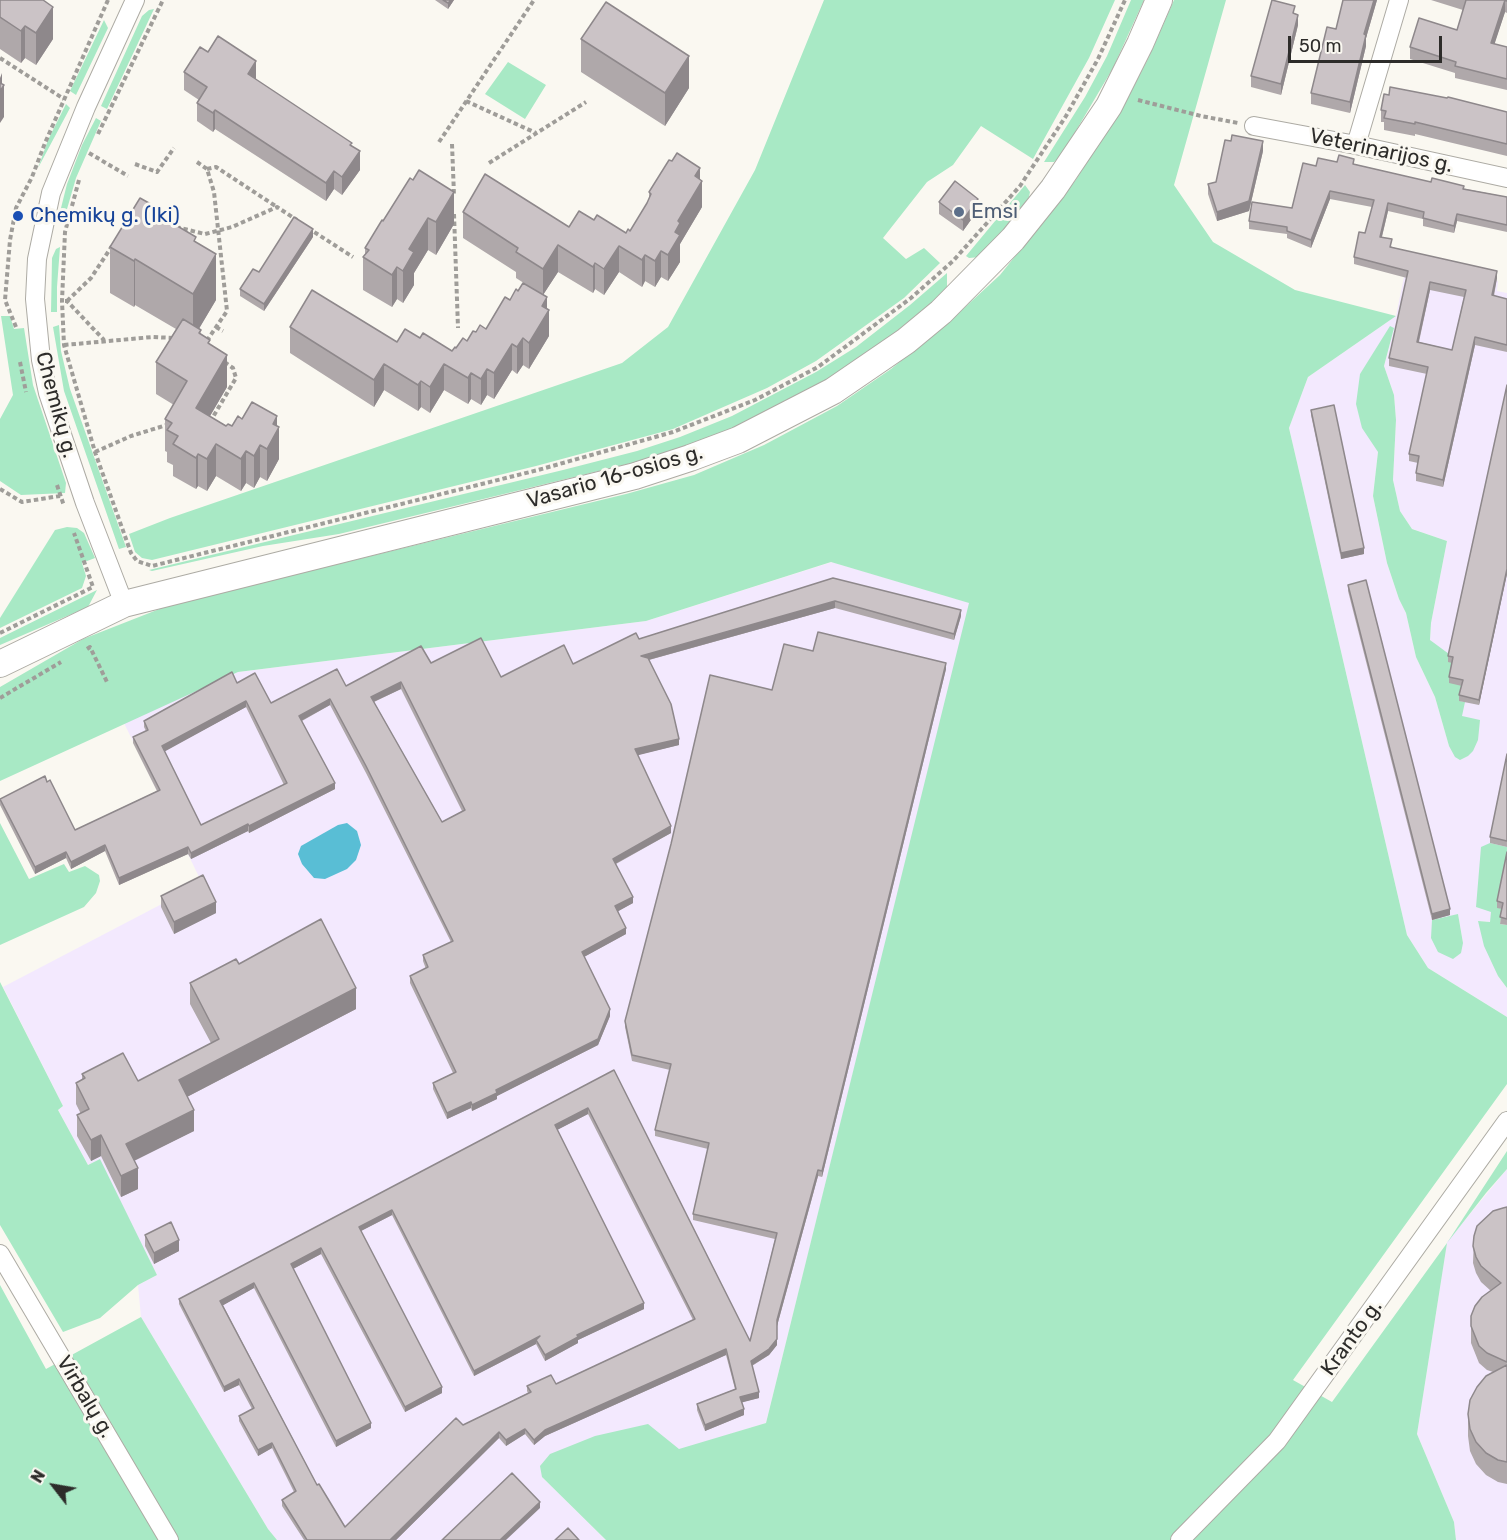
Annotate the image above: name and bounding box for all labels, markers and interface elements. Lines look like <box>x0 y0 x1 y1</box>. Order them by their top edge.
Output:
scale bar <box>1291 24 1446 62</box>
text: 50 m <box>1299 35 1342 57</box>
street label: Veterinarijos g. <box>1307 124 1455 178</box>
place label: Emsi <box>971 199 1018 225</box>
place label: Chemikų g. (Iki) <box>30 203 180 229</box>
marker: Emsi <box>952 205 966 219</box>
marker: Chemikų g. (Iki) <box>11 209 25 223</box>
street label: Chemikų g. <box>30 349 82 461</box>
street label: Vasario 16-osios g. <box>524 440 706 514</box>
street label: Kranto g. <box>1316 1295 1388 1381</box>
street label: Virbalų g. <box>51 1351 119 1443</box>
north arrow <box>24 1456 84 1516</box>
text: N <box>27 1467 49 1486</box>

